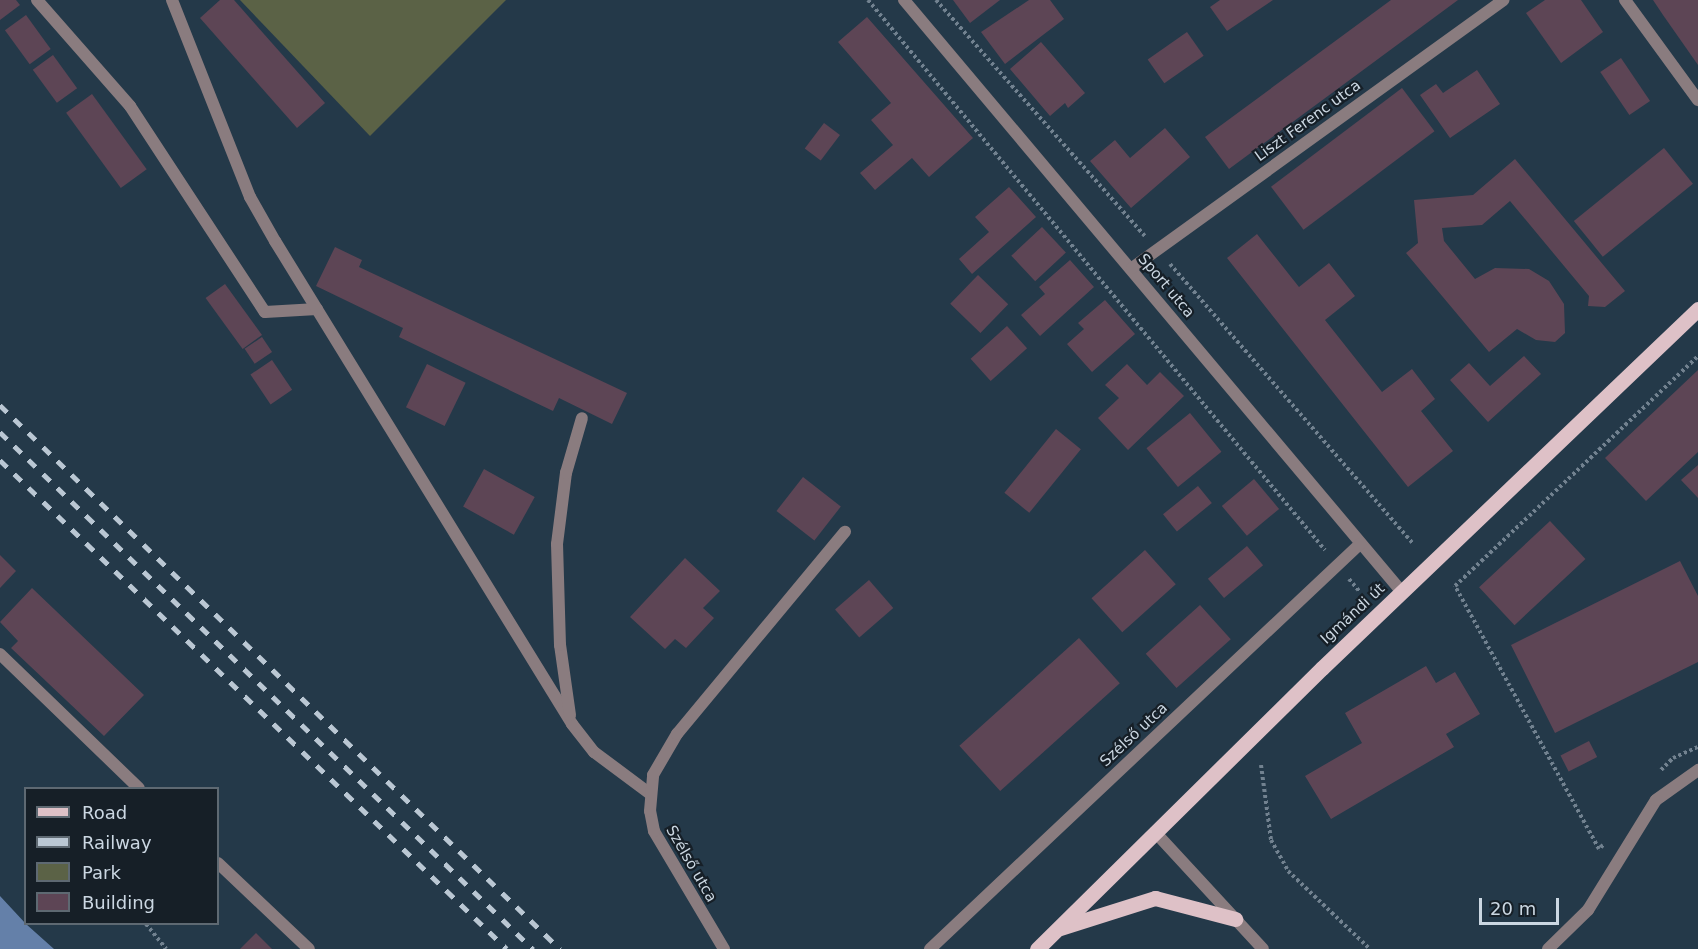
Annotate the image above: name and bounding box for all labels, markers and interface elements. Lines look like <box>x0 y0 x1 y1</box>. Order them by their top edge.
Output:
street label: Liszt Ferenc utca <box>1252 77 1364 165</box>
street label: Sport utca <box>1134 250 1198 322</box>
street label: Igmándi út <box>1317 580 1389 648</box>
street label: Szélső utca <box>1097 699 1171 771</box>
legend <box>24 787 219 925</box>
text: Road <box>82 802 127 823</box>
street label: Szélső utca <box>662 823 720 905</box>
text: Railway <box>82 832 152 853</box>
text: Park <box>82 862 121 883</box>
scale bar <box>1482 886 1562 924</box>
text: Building <box>82 892 155 913</box>
text: 20 m <box>1490 898 1536 919</box>

